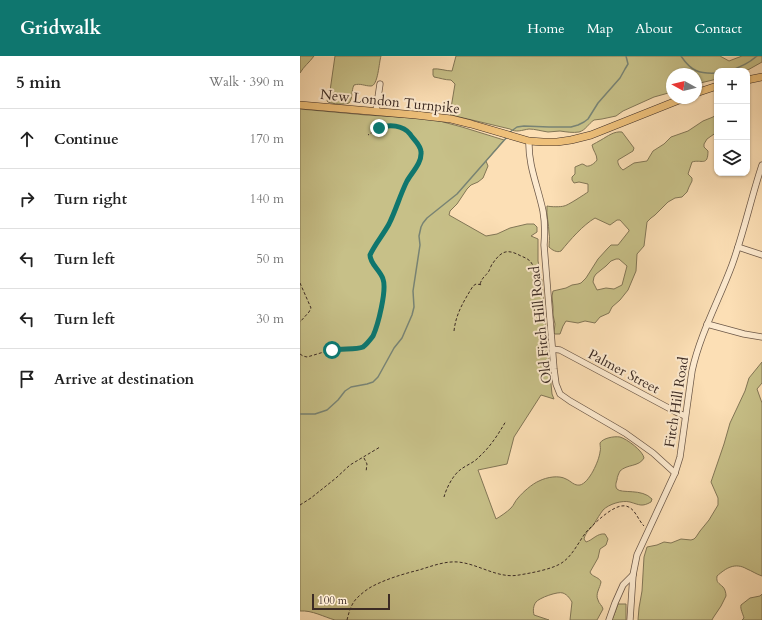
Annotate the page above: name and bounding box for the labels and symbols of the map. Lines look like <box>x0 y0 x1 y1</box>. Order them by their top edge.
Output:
north arrow <box>666 68 702 104</box>
street label: New London Turnpike <box>319 85 461 118</box>
route end <box>370 119 388 137</box>
street label: Old Fitch Hill Road <box>525 265 556 385</box>
route start <box>323 341 341 359</box>
street label: Palmer Street <box>585 345 663 399</box>
street label: Fitch Hill Road <box>660 355 693 449</box>
scale bar <box>312 592 390 611</box>

